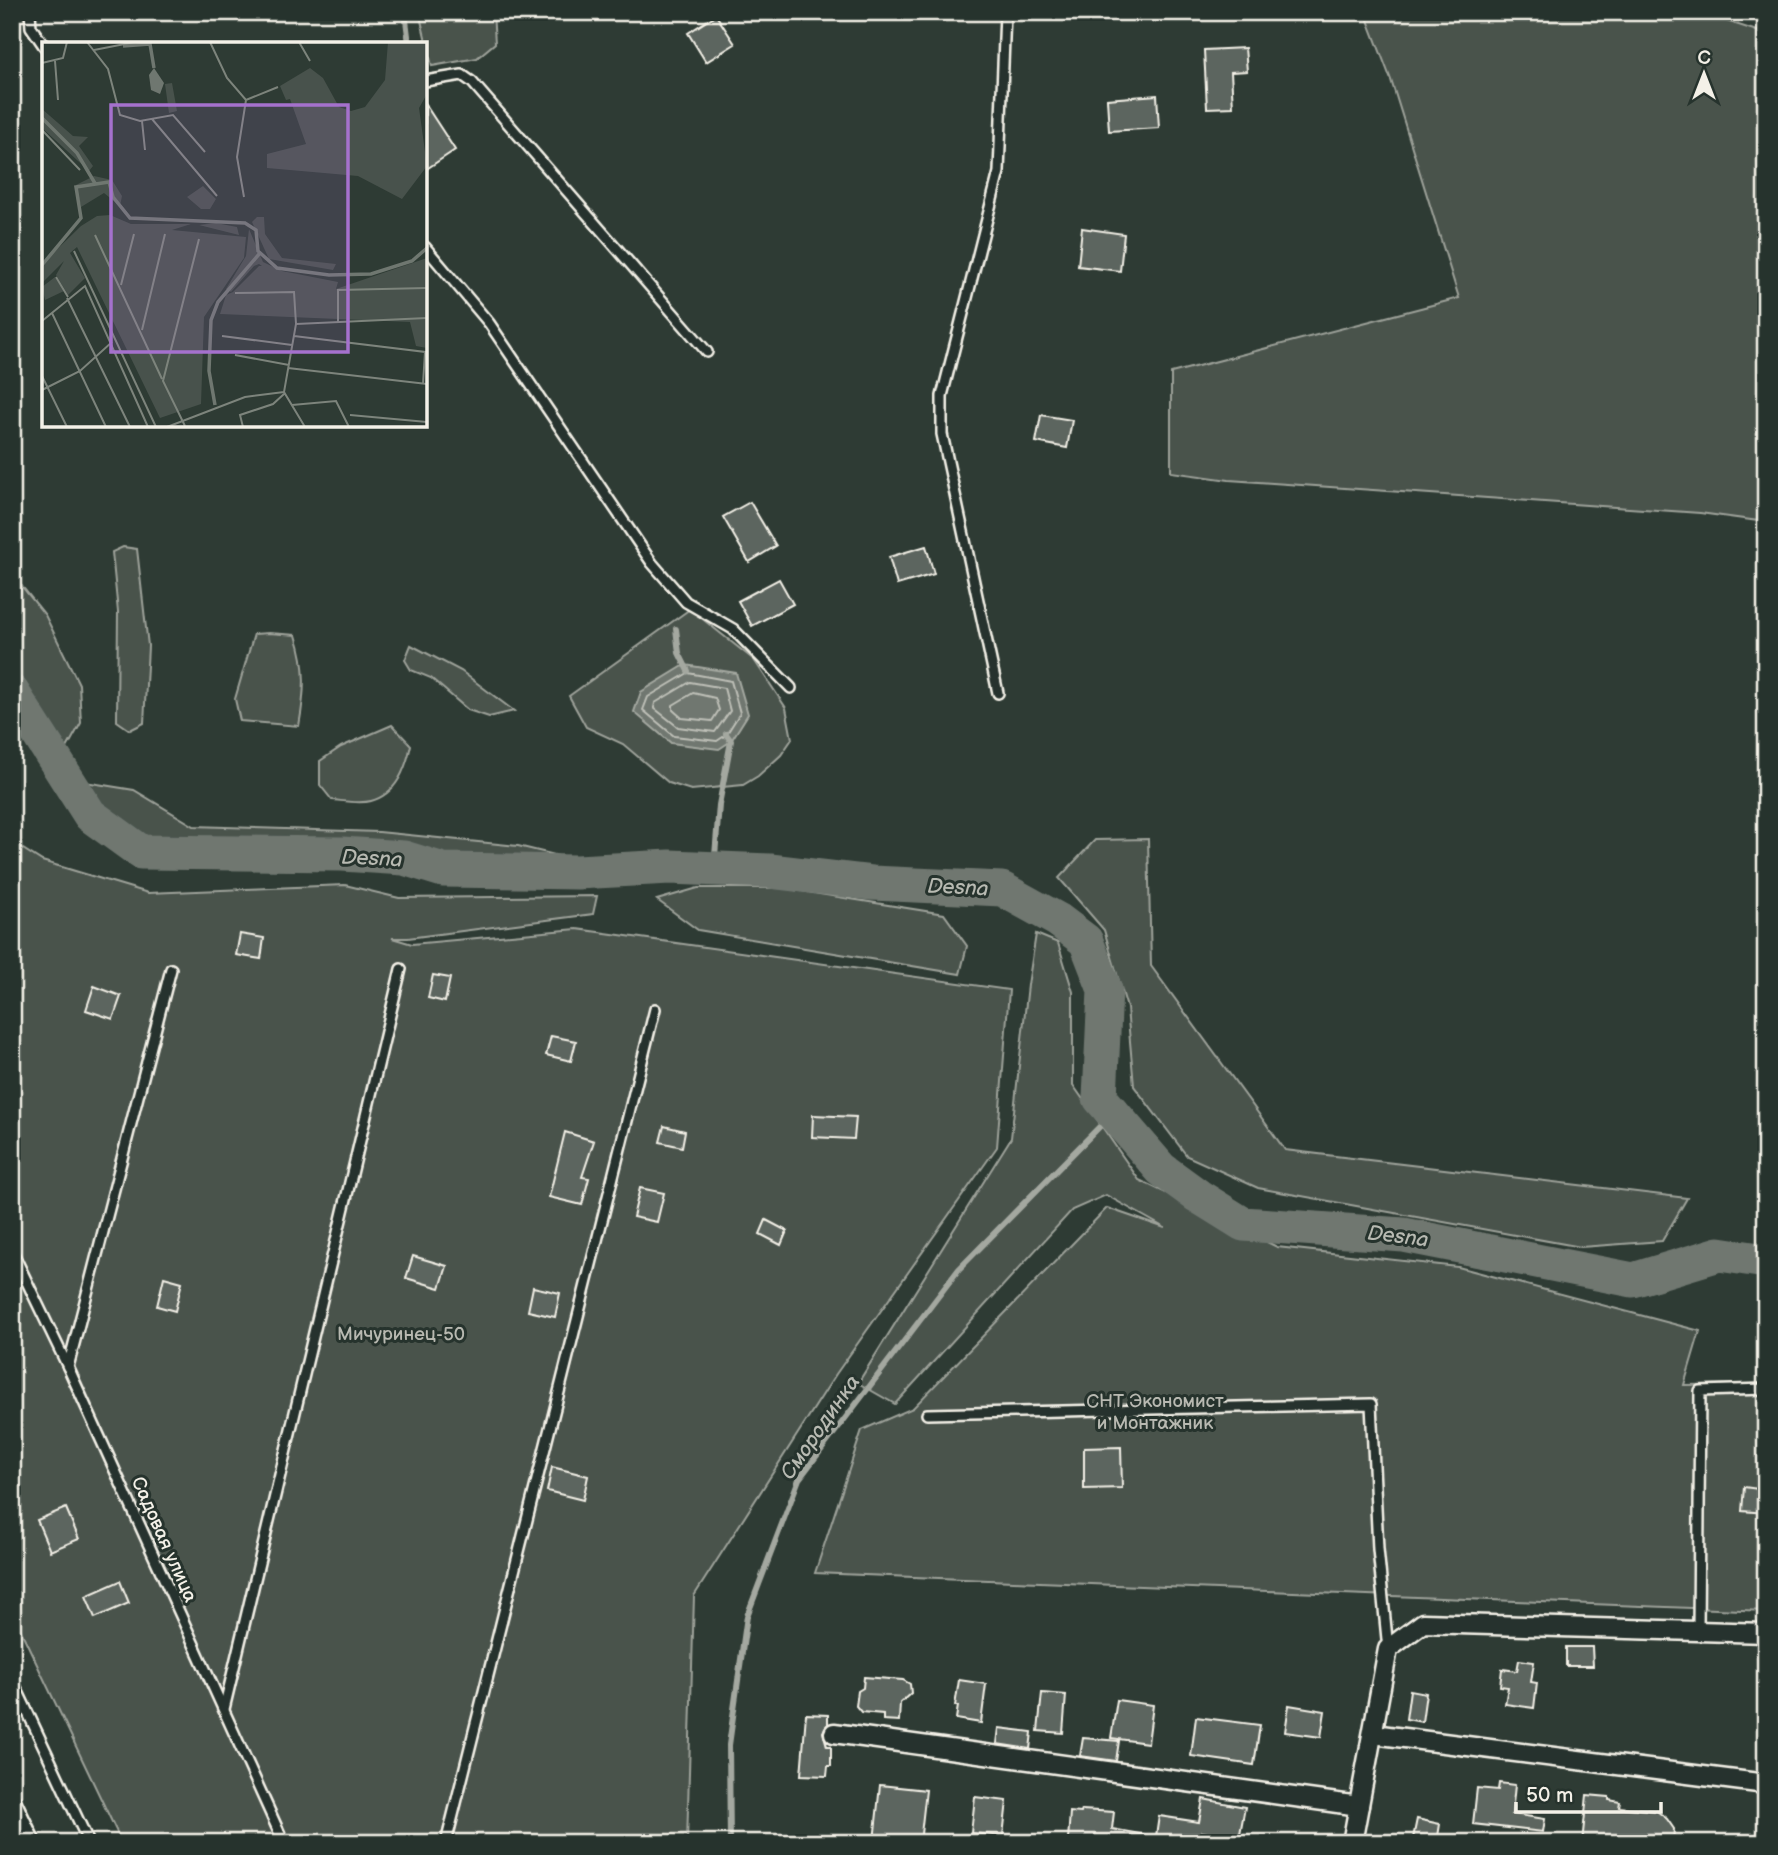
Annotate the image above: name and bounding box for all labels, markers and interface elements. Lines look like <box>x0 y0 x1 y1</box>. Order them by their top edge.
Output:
north arrow <box>1670 38 1740 108</box>
inset map <box>42 42 427 427</box>
text: С <box>1697 47 1711 70</box>
water label: Desna <box>341 844 403 873</box>
water label: Desna <box>927 873 989 902</box>
water label: Desna <box>1366 1220 1430 1253</box>
park label: Мичуринец-50 <box>337 1323 465 1346</box>
water label: Смородинка <box>775 1370 866 1484</box>
park label: СНТ Экономист и Монтажник <box>1086 1390 1224 1435</box>
street label: Садовая улица <box>126 1473 202 1606</box>
scale bar <box>1516 1771 1661 1815</box>
text: 50 m <box>1526 1783 1573 1808</box>

